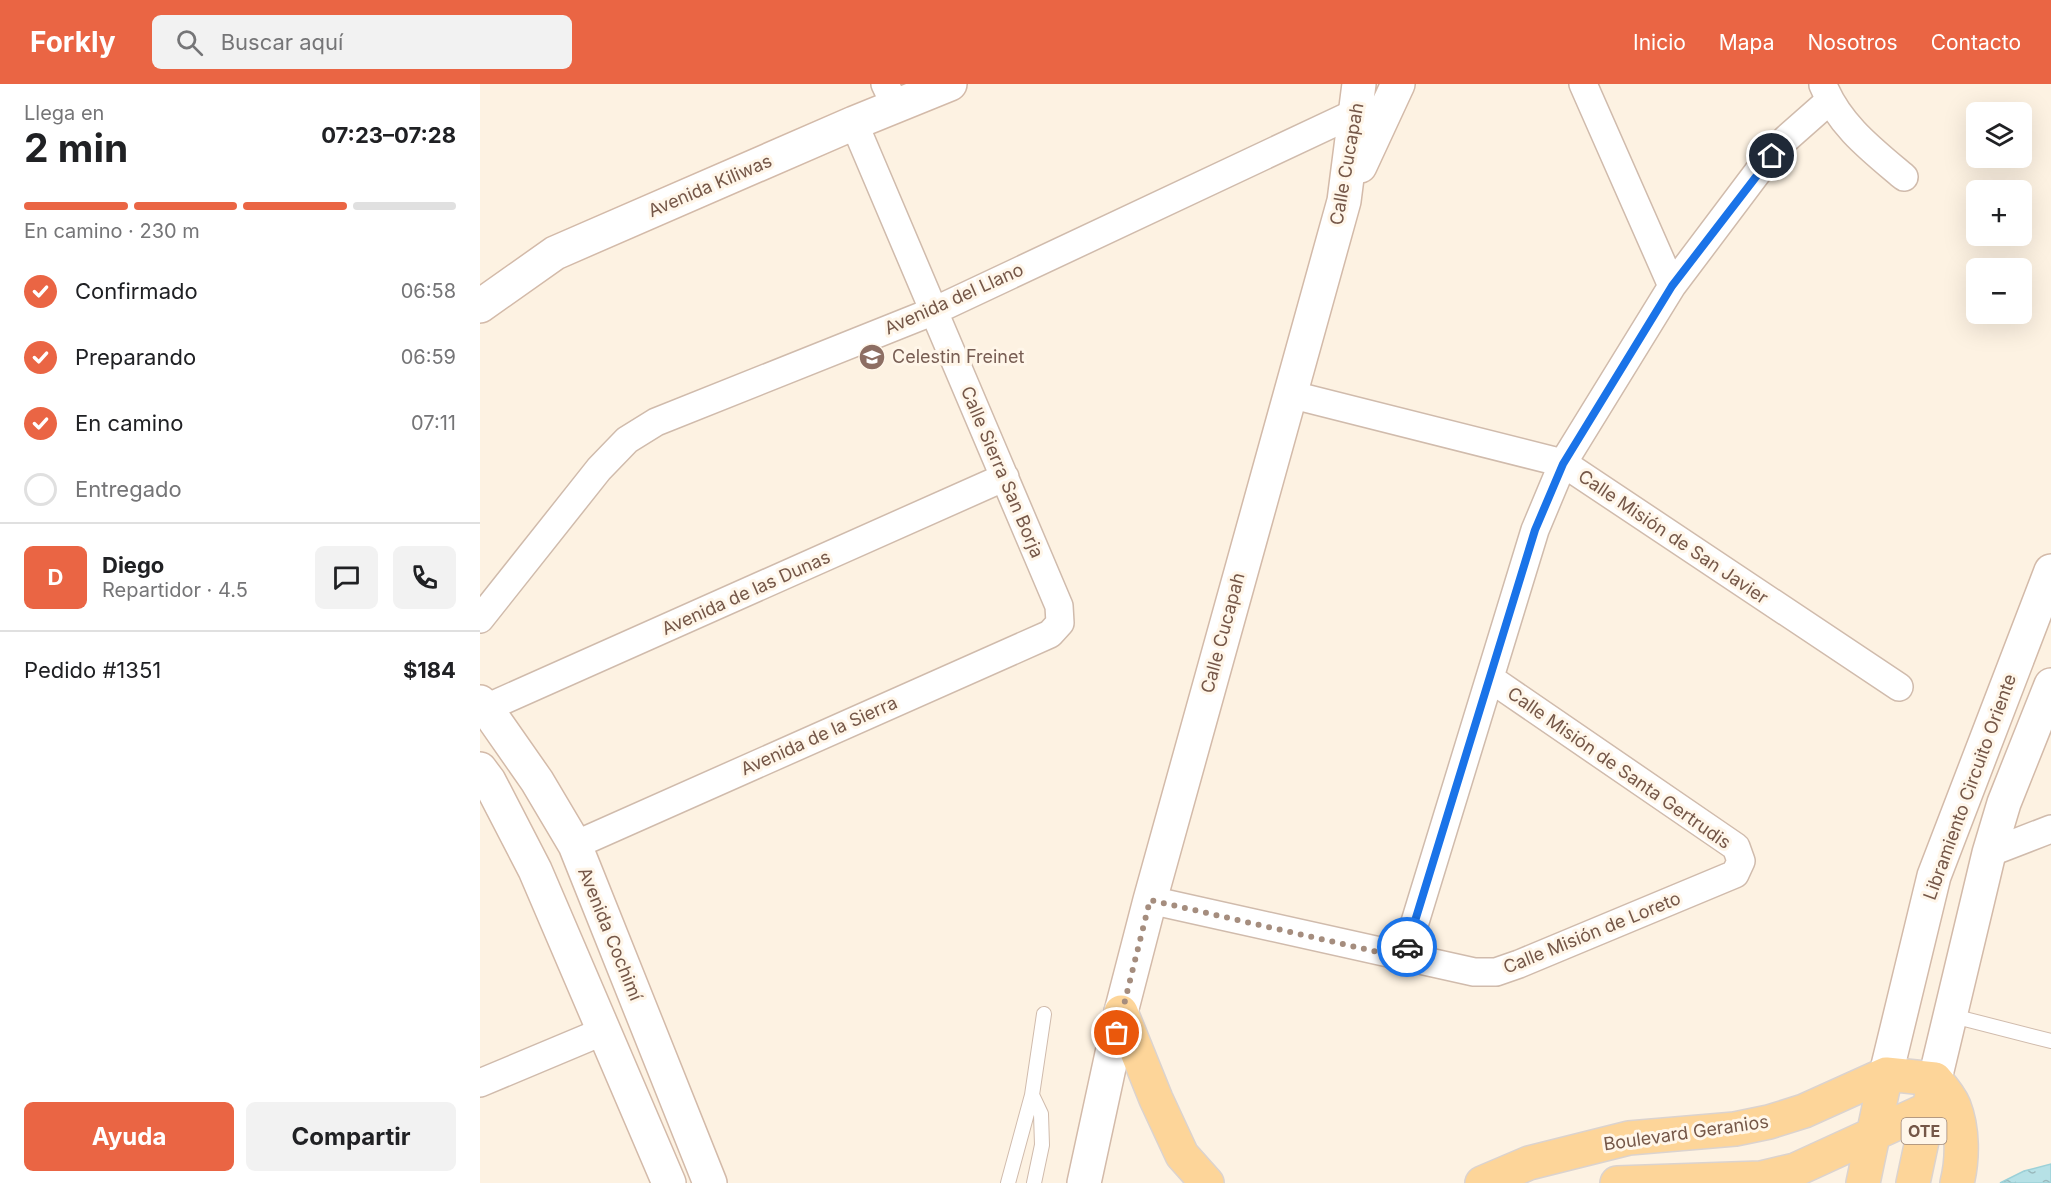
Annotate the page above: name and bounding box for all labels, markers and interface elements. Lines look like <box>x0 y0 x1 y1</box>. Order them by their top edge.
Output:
search box <box>152 15 572 69</box>
text: Forkly <box>30 25 116 59</box>
icon: search <box>173 26 206 59</box>
text: Buscar aquí <box>221 29 343 55</box>
text: Inicio <box>1633 30 1686 55</box>
text: Mapa <box>1719 30 1774 55</box>
text: Nosotros <box>1807 30 1898 55</box>
text: Contacto <box>1931 30 2021 55</box>
text: Llega en <box>24 101 104 125</box>
street label: Calle Cucapah <box>1325 101 1368 227</box>
map controls <box>1966 102 2032 324</box>
button: layers <box>1966 102 2032 168</box>
text: 07:23–07:28 <box>321 122 456 148</box>
text: 2 min <box>24 124 128 171</box>
pin <box>1746 130 1797 181</box>
icon: home <box>1755 139 1788 172</box>
street label: Avenida Kiliwas <box>645 150 775 221</box>
button: + <box>1966 180 2032 246</box>
text: En camino · 230 m <box>24 219 200 243</box>
button: − <box>1966 258 2032 324</box>
street label: Avenida del Llano <box>881 259 1026 339</box>
icon: check <box>24 275 57 308</box>
text: Confirmado <box>75 278 198 304</box>
text: 06:58 <box>401 279 456 303</box>
icon: check <box>24 341 57 374</box>
school or university icon: Celestin Freinet <box>857 342 887 372</box>
text: Preparando <box>75 344 196 370</box>
text: 06:59 <box>401 345 456 369</box>
place label: Celestin Freinet <box>892 346 1025 367</box>
street label: Calle Sierra San Borja <box>957 383 1048 561</box>
icon: check <box>24 407 57 440</box>
text: En camino <box>75 410 183 436</box>
text: 07:11 <box>411 411 456 435</box>
street label: Calle Misión de San Javier <box>1574 465 1772 608</box>
text: Entregado <box>75 476 182 502</box>
button: chat <box>315 546 378 609</box>
button: phone <box>393 546 456 609</box>
street label: Avenida de las Dunas <box>658 546 833 639</box>
text: Diego <box>102 552 164 578</box>
text: D <box>48 564 63 590</box>
street label: Calle Cucapah <box>1196 570 1249 695</box>
text: Repartidor · 4.5 <box>102 578 248 602</box>
text: Pedido #1351 <box>24 657 161 683</box>
text: $184 <box>403 657 456 683</box>
street label: Libramiento Circuito Oriente <box>1919 671 2020 903</box>
street label: Calle Misión de Santa Gertrudis <box>1504 682 1735 853</box>
street label: Avenida de la Sierra <box>737 692 900 780</box>
street label: Avenida Cochimí <box>574 864 647 1004</box>
street label: Calle Misión de Loreto <box>1500 887 1684 978</box>
courier <box>1377 917 1437 977</box>
icon: car <box>1391 931 1424 964</box>
pin <box>1091 1007 1142 1058</box>
icon: bag <box>1100 1016 1133 1049</box>
button: Ayuda <box>24 1102 234 1171</box>
button: Compartir <box>246 1102 456 1171</box>
street label: Boulevard Geranios <box>1602 1111 1770 1154</box>
road number: OTE <box>1902 1118 1946 1144</box>

